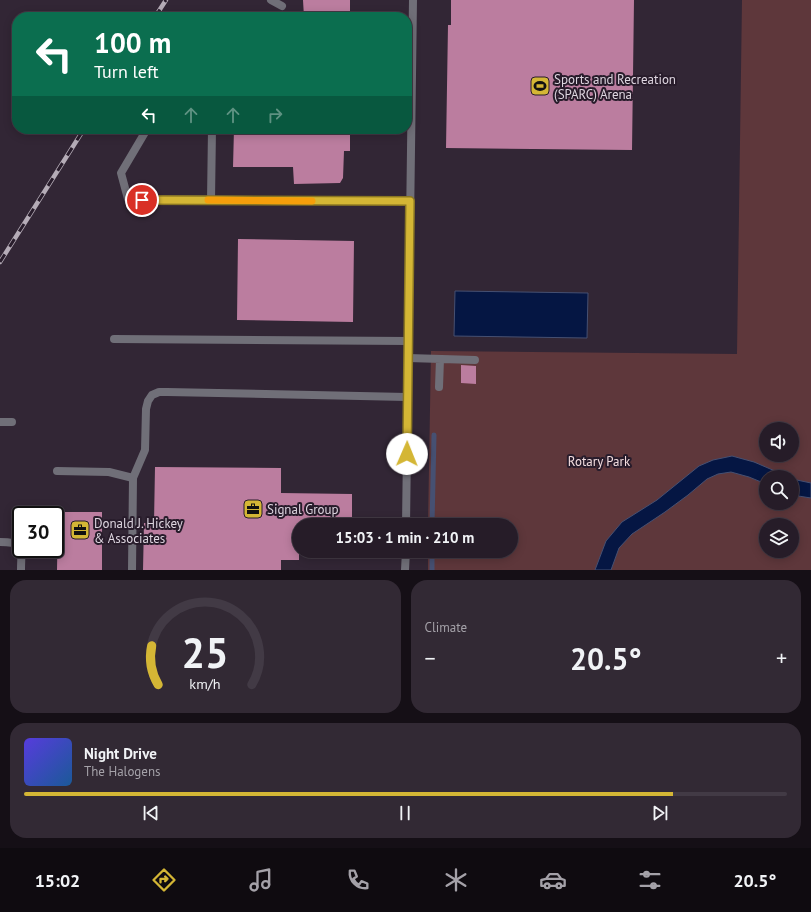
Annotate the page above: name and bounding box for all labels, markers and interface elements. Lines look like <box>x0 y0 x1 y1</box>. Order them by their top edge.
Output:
text: 100 m <box>94 24 171 61</box>
icon: left <box>28 28 80 80</box>
text: Turn left <box>94 60 159 83</box>
place label: Sports and Recreation (SPARC) Arena <box>554 71 676 103</box>
sports icon: Sports and Recreation (SPARC) Arena <box>529 75 551 97</box>
icon: left <box>138 104 160 126</box>
icon: ahead <box>180 104 202 126</box>
icon: ahead <box>222 104 244 126</box>
icon: right <box>264 104 286 126</box>
pin <box>125 183 159 217</box>
icon: arrive <box>131 189 153 211</box>
map controls <box>759 422 799 558</box>
button: sound <box>759 422 799 462</box>
position arrow <box>386 433 428 475</box>
park label: Rotary Park <box>568 453 631 470</box>
button: search <box>759 470 799 510</box>
office icon: Signal Group <box>242 498 264 520</box>
place label: Signal Group <box>267 501 339 518</box>
speed limit sign: 30 <box>12 506 64 558</box>
place label: Donald J. Hickey & Associates <box>94 515 183 547</box>
button: layers <box>759 518 799 558</box>
office icon: Donald J. Hickey & Associates <box>69 519 91 541</box>
text: 15:03 · 1 min · 210 m <box>336 528 474 547</box>
text: Climate <box>425 619 467 636</box>
text: 25 <box>182 625 229 678</box>
text: 20.5° <box>570 639 642 678</box>
text: − <box>425 644 436 672</box>
text: + <box>776 644 787 672</box>
text: km/h <box>190 673 221 692</box>
text: Night Drive <box>84 744 157 763</box>
text: The Halogens <box>84 763 161 780</box>
icon: previous <box>140 802 162 824</box>
icon: pause <box>394 802 416 824</box>
icon: next <box>649 802 671 824</box>
icon: directions <box>150 866 178 894</box>
icon: music <box>247 866 275 894</box>
icon: phone <box>344 866 372 894</box>
icon: climate <box>442 866 470 894</box>
icon: car <box>539 866 567 894</box>
icon: filters <box>636 866 664 894</box>
text: 15:02 <box>35 869 80 892</box>
text: 20.5° <box>733 869 776 892</box>

